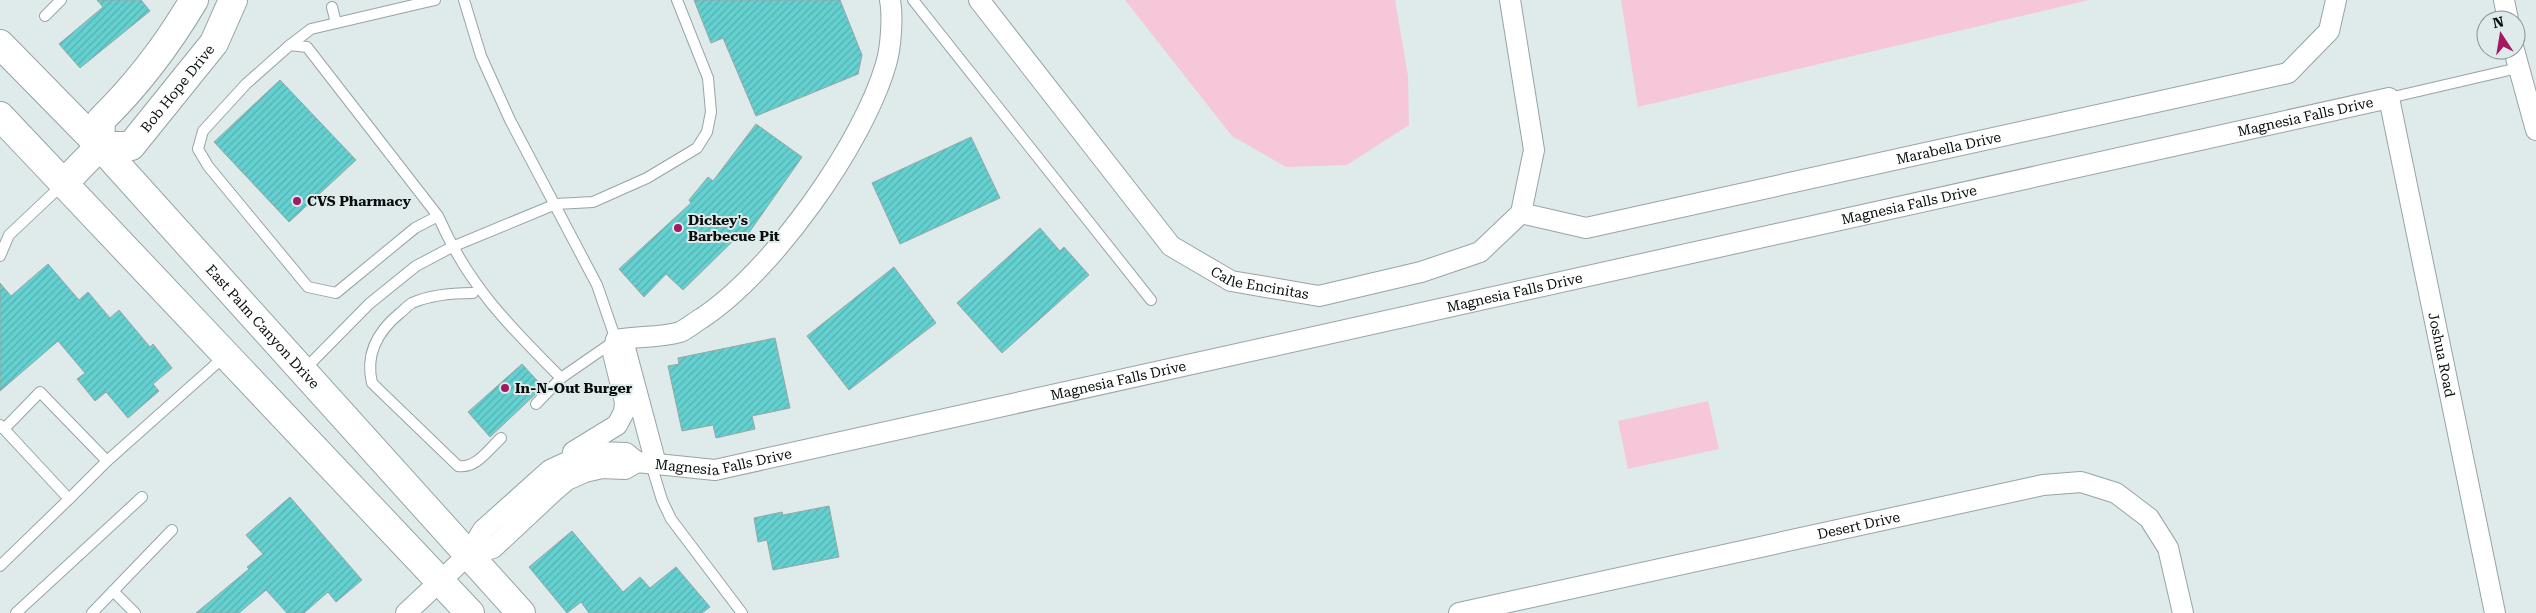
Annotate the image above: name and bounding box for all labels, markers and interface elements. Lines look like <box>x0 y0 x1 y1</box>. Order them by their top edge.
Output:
north arrow <box>2476 10 2526 60</box>
text: N <box>2491 13 2505 31</box>
street label: Bob Hope Drive <box>137 41 218 135</box>
street label: Magnesia Falls Drive <box>2236 94 2375 139</box>
street label: Marabella Drive <box>1895 129 2003 167</box>
street label: Magnesia Falls Drive <box>1840 182 1979 228</box>
place label: CVS Pharmacy <box>307 193 412 209</box>
marker: CVS Pharmacy <box>291 195 303 207</box>
place label: Dickey's Barbecue Pit <box>688 212 780 244</box>
marker: Dickey's Barbecue Pit <box>672 222 684 234</box>
street label: East Palm Canyon Drive <box>203 261 323 392</box>
street label: Calle Encinitas <box>1208 263 1310 302</box>
street label: Magnesia Falls Drive <box>1445 269 1584 315</box>
street label: Joshua Road <box>2425 311 2458 399</box>
street label: Magnesia Falls Drive <box>1049 358 1188 403</box>
place label: In-N-Out Burger <box>515 380 633 396</box>
marker: In-N-Out Burger <box>499 382 511 394</box>
street label: Magnesia Falls Drive <box>654 445 793 479</box>
street label: Desert Drive <box>1816 509 1902 542</box>

